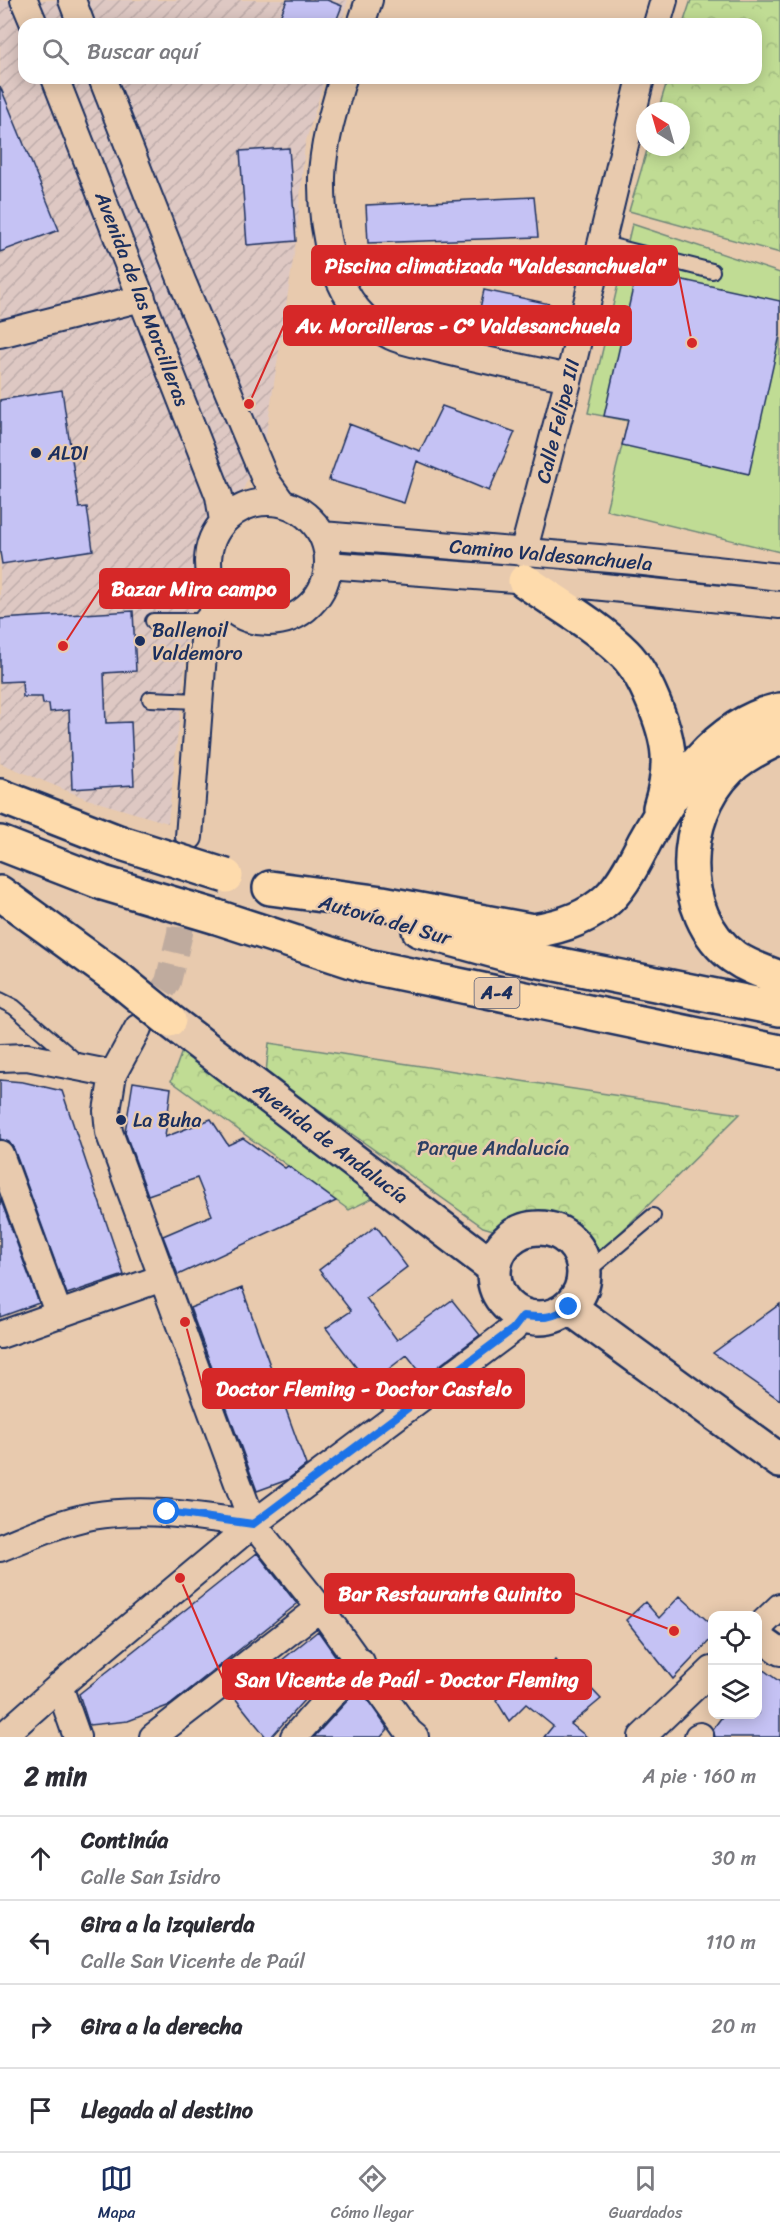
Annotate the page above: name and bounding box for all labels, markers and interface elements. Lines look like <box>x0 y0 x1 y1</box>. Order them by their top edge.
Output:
search box <box>18 18 762 84</box>
text: Buscar aquí <box>87 32 199 71</box>
icon: search <box>39 35 72 68</box>
north arrow <box>636 102 690 156</box>
street label: Avenida de las Morcilleras <box>84 185 199 412</box>
callout: Piscina climatizada "Valdesanchuela" <box>312 246 677 285</box>
text: Piscina climatizada "Valdesanchuela" <box>325 247 668 285</box>
callout: Av. Morcilleras - Cº Valdesanchuela <box>284 306 631 345</box>
text: Av. Morcilleras - Cº Valdesanchuela <box>295 307 621 345</box>
street label: Calle Felipe III <box>526 355 590 487</box>
place label: ALDI <box>47 436 88 471</box>
marker: ALDI <box>29 446 43 460</box>
street label: Camino Valdesanchuela <box>448 529 654 581</box>
callout: Bazar Mira campo <box>100 569 289 608</box>
text: Bazar Mira campo <box>111 570 277 608</box>
place label: Ballenoil Valdemoro <box>152 613 243 671</box>
marker: Ballenoil Valdemoro <box>133 634 147 648</box>
street label: Autovía del Sur <box>314 884 457 956</box>
road number: A-4 <box>474 978 520 1008</box>
street label: Avenida de Andalucía <box>245 1072 416 1213</box>
place label: La Buha <box>133 1103 202 1138</box>
marker: La Buha <box>114 1113 128 1127</box>
park label: Parque Andalucía <box>417 1131 569 1166</box>
route end <box>555 1293 581 1319</box>
callout: Doctor Fleming - Doctor Castelo <box>203 1369 524 1408</box>
text: Doctor Fleming - Doctor Castelo <box>216 1370 512 1408</box>
route start <box>153 1498 179 1524</box>
callout: Bar Restaurante Quinito <box>325 1574 574 1613</box>
text: Bar Restaurante Quinito <box>338 1575 562 1613</box>
map controls <box>708 1611 762 1719</box>
button: locate <box>708 1611 762 1665</box>
callout: San Vicente de Paúl - Doctor Fleming <box>223 1660 591 1699</box>
text: San Vicente de Paúl - Doctor Fleming <box>234 1661 579 1699</box>
button: layers <box>708 1665 762 1719</box>
text: 2 min <box>24 1753 87 1799</box>
text: A pie · 160 m <box>642 1759 756 1794</box>
text: Continúa <box>81 1821 168 1860</box>
text: 30 m <box>712 1841 756 1876</box>
icon: ahead <box>24 1842 57 1875</box>
text: Calle San Isidro <box>81 1860 221 1895</box>
text: Gira a la izquierda <box>81 1905 254 1944</box>
text: 110 m <box>706 1925 756 1960</box>
icon: left <box>24 1926 57 1959</box>
text: Calle San Vicente de Paúl <box>81 1944 305 1979</box>
text: Gira a la derecha <box>81 2007 242 2046</box>
text: 20 m <box>711 2009 756 2044</box>
icon: right <box>24 2010 57 2043</box>
text: Llegada al destino <box>81 2091 253 2130</box>
icon: arrive <box>24 2094 57 2127</box>
tab: Mapa <box>98 2162 135 2227</box>
tab: Cómo llegar <box>331 2162 413 2227</box>
tab: Guardados <box>609 2162 682 2227</box>

